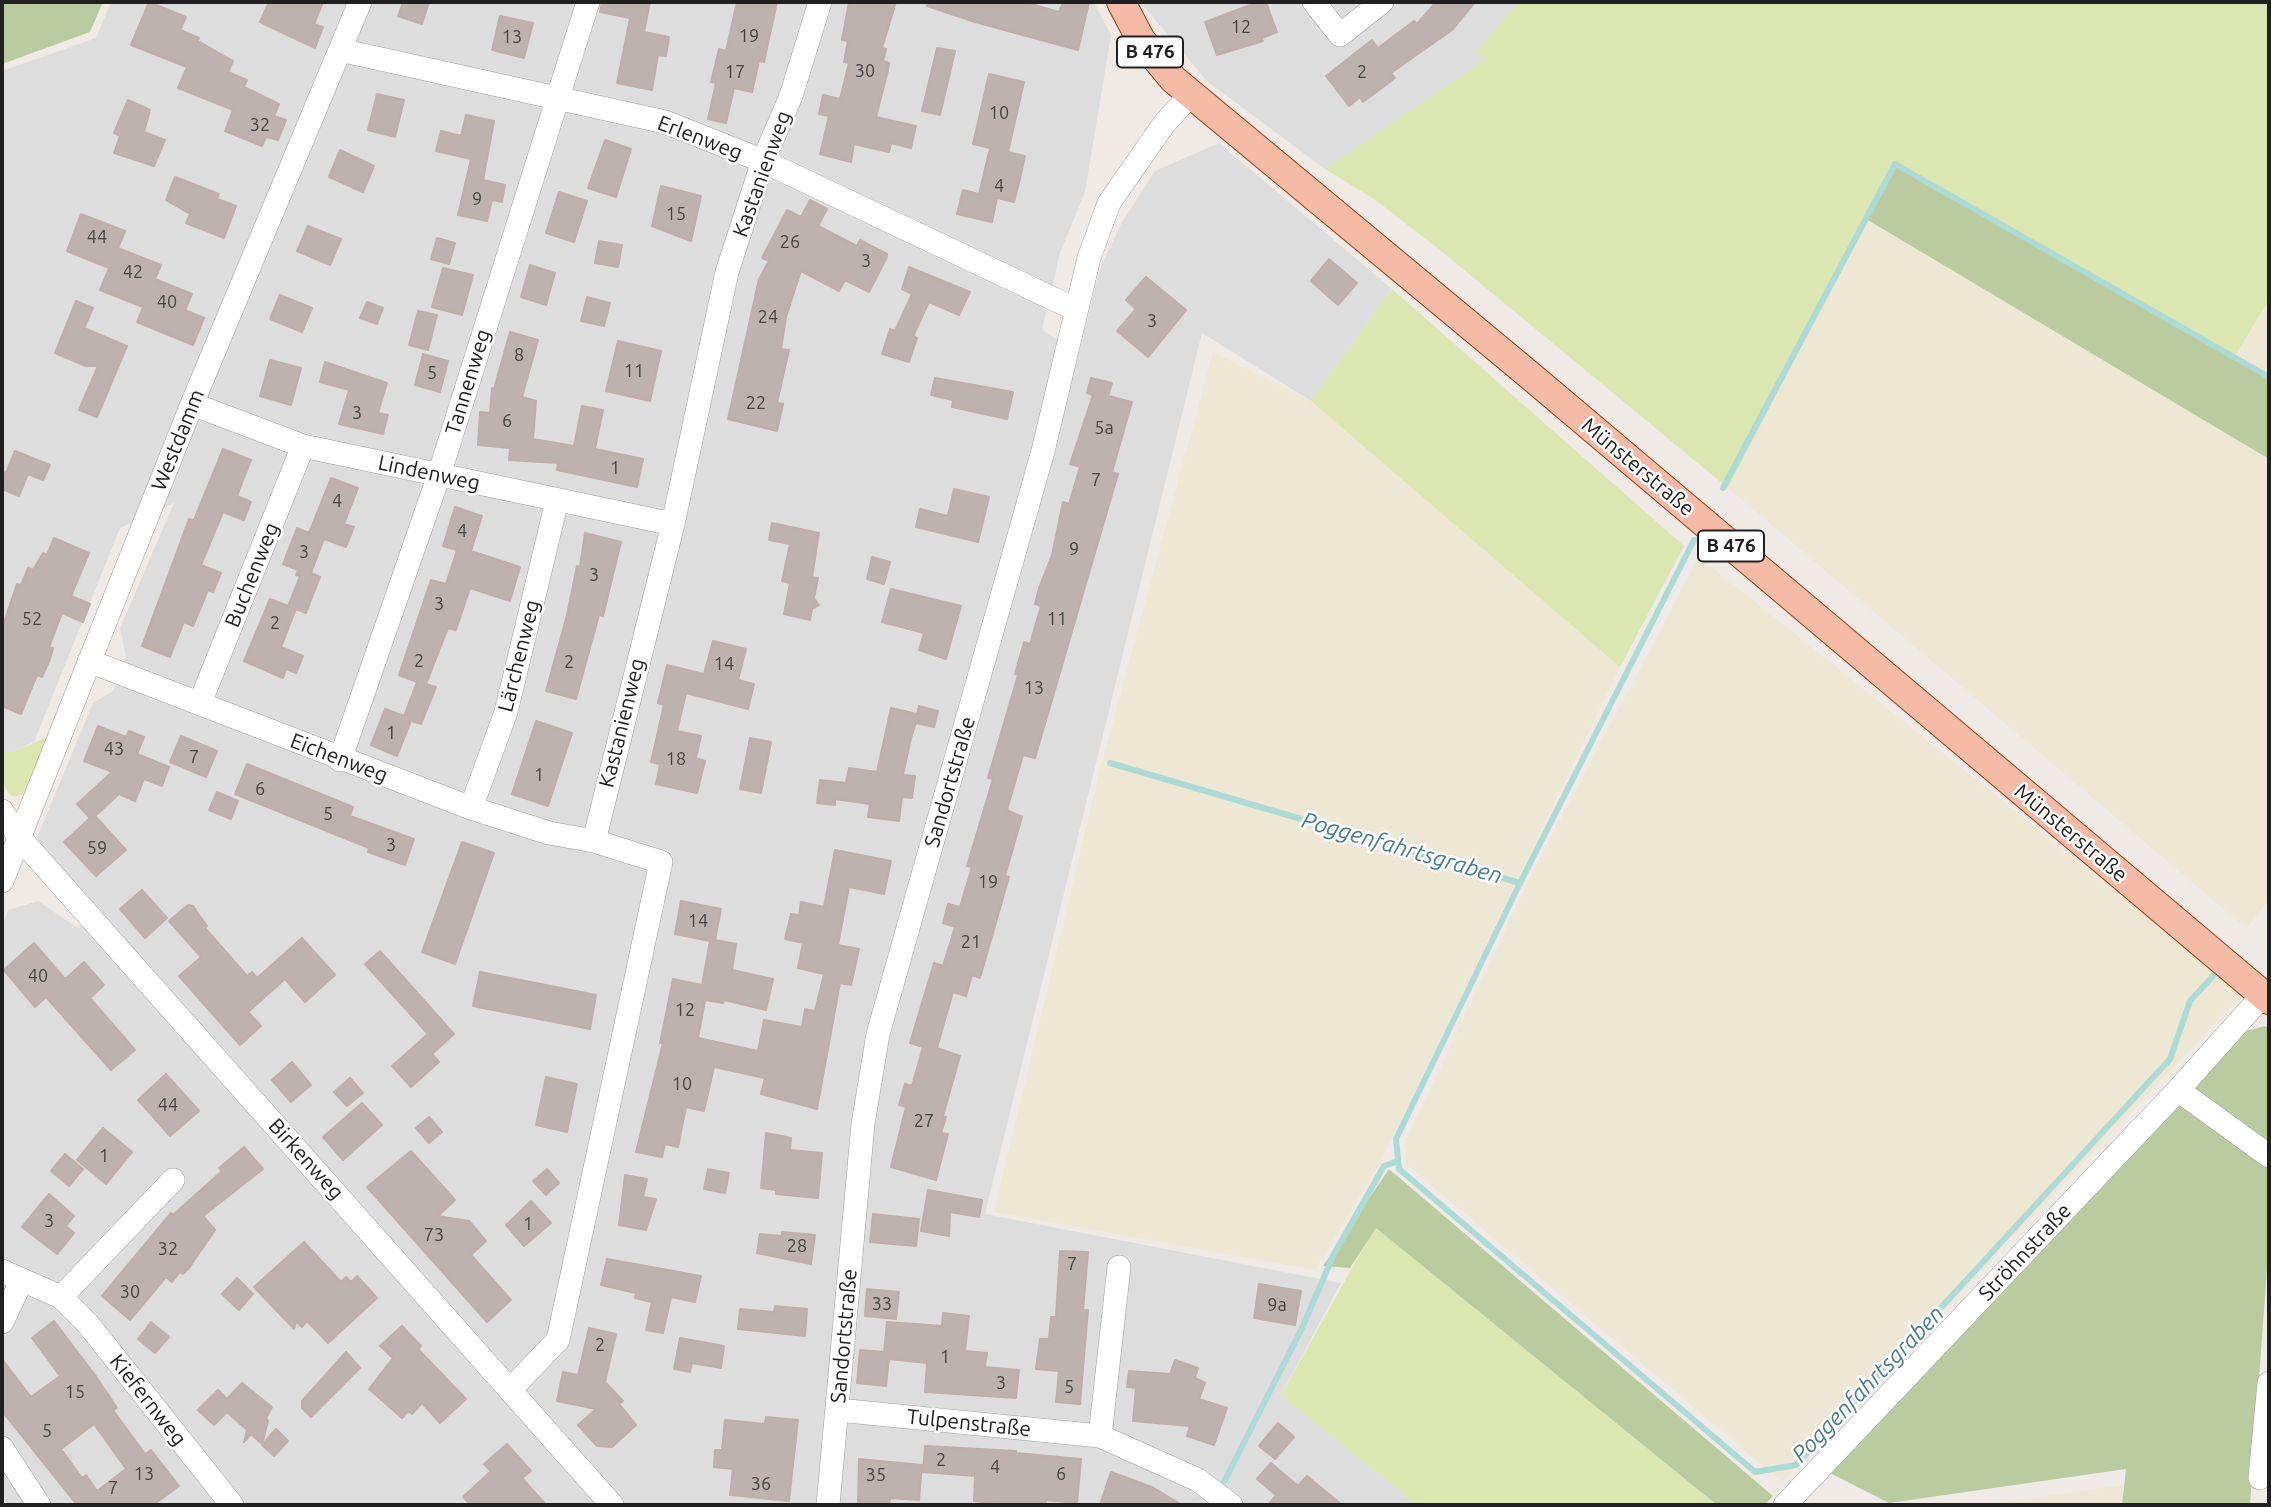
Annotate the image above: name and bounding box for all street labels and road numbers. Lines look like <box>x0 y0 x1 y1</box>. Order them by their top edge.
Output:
road number: B 476 <box>1117 36 1183 68</box>
street label: Kastanienweg <box>728 108 796 240</box>
street label: Erlenweg <box>654 110 746 166</box>
street label: Tannenweg <box>440 326 496 438</box>
street label: Westdamm <box>146 386 210 494</box>
street label: Münsterstraße <box>1576 413 1700 521</box>
street label: Lindenweg <box>376 450 482 496</box>
street label: Buchenweg <box>220 519 284 631</box>
road number: B 476 <box>1698 530 1764 562</box>
street label: Lärchenweg <box>493 597 545 715</box>
street label: Kastanienweg <box>594 656 650 790</box>
street label: Sandortstraße <box>919 714 981 850</box>
street label: Eichenweg <box>287 728 391 788</box>
street label: Münsterstraße <box>2009 779 2133 887</box>
street label: Birkenweg <box>263 1113 349 1205</box>
street label: Ströhnstraße <box>1974 1198 2076 1306</box>
street label: Sandortstraße <box>826 1268 862 1404</box>
street label: Kiefernweg <box>104 1349 192 1451</box>
street label: Tulpenstraße <box>906 1404 1032 1442</box>

